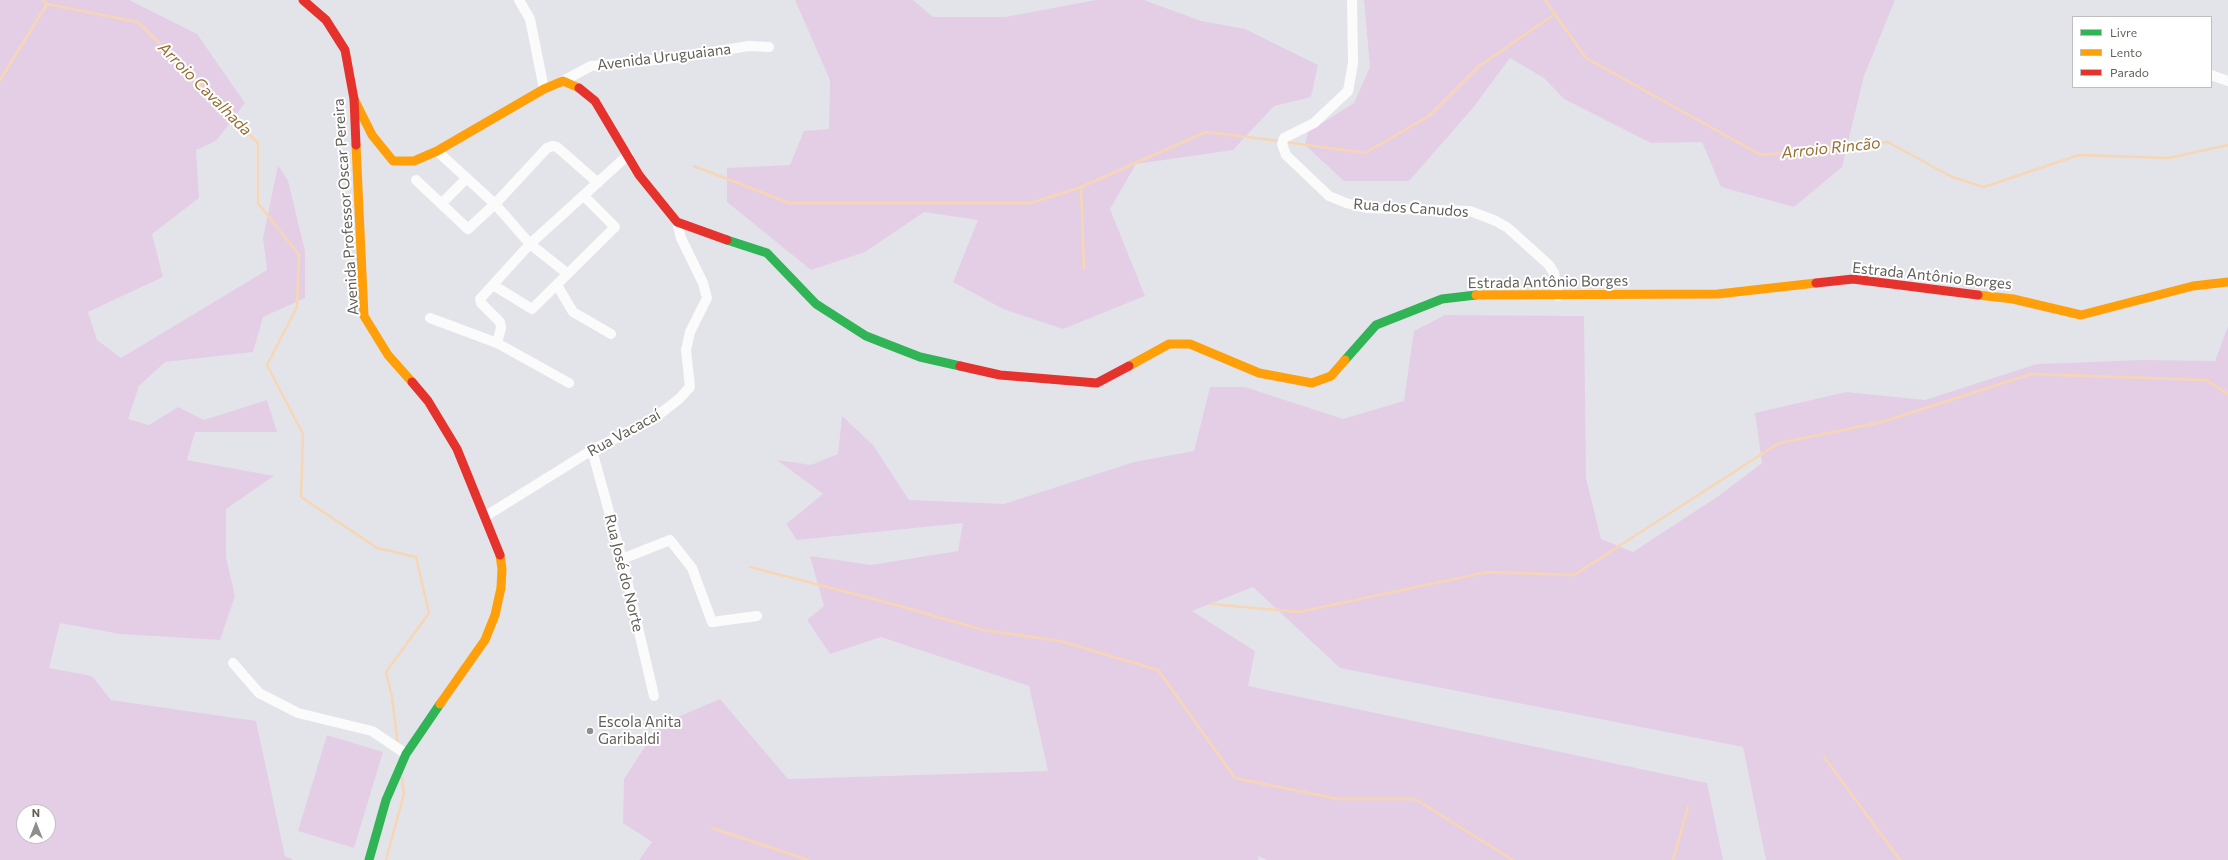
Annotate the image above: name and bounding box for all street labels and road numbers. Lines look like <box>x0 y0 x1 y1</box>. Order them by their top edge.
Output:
street label: Avenida Uruguaiana <box>596 40 732 74</box>
street label: Avenida Professor Oscar Pereira <box>329 98 363 316</box>
street label: Rua dos Canudos <box>1353 195 1469 221</box>
street label: Estrada Antônio Borges <box>1851 259 2013 293</box>
street label: Estrada Antônio Borges <box>1468 272 1628 292</box>
street label: Rua Vacacaí <box>584 406 664 460</box>
street label: Rua José do Norte <box>601 512 647 634</box>

